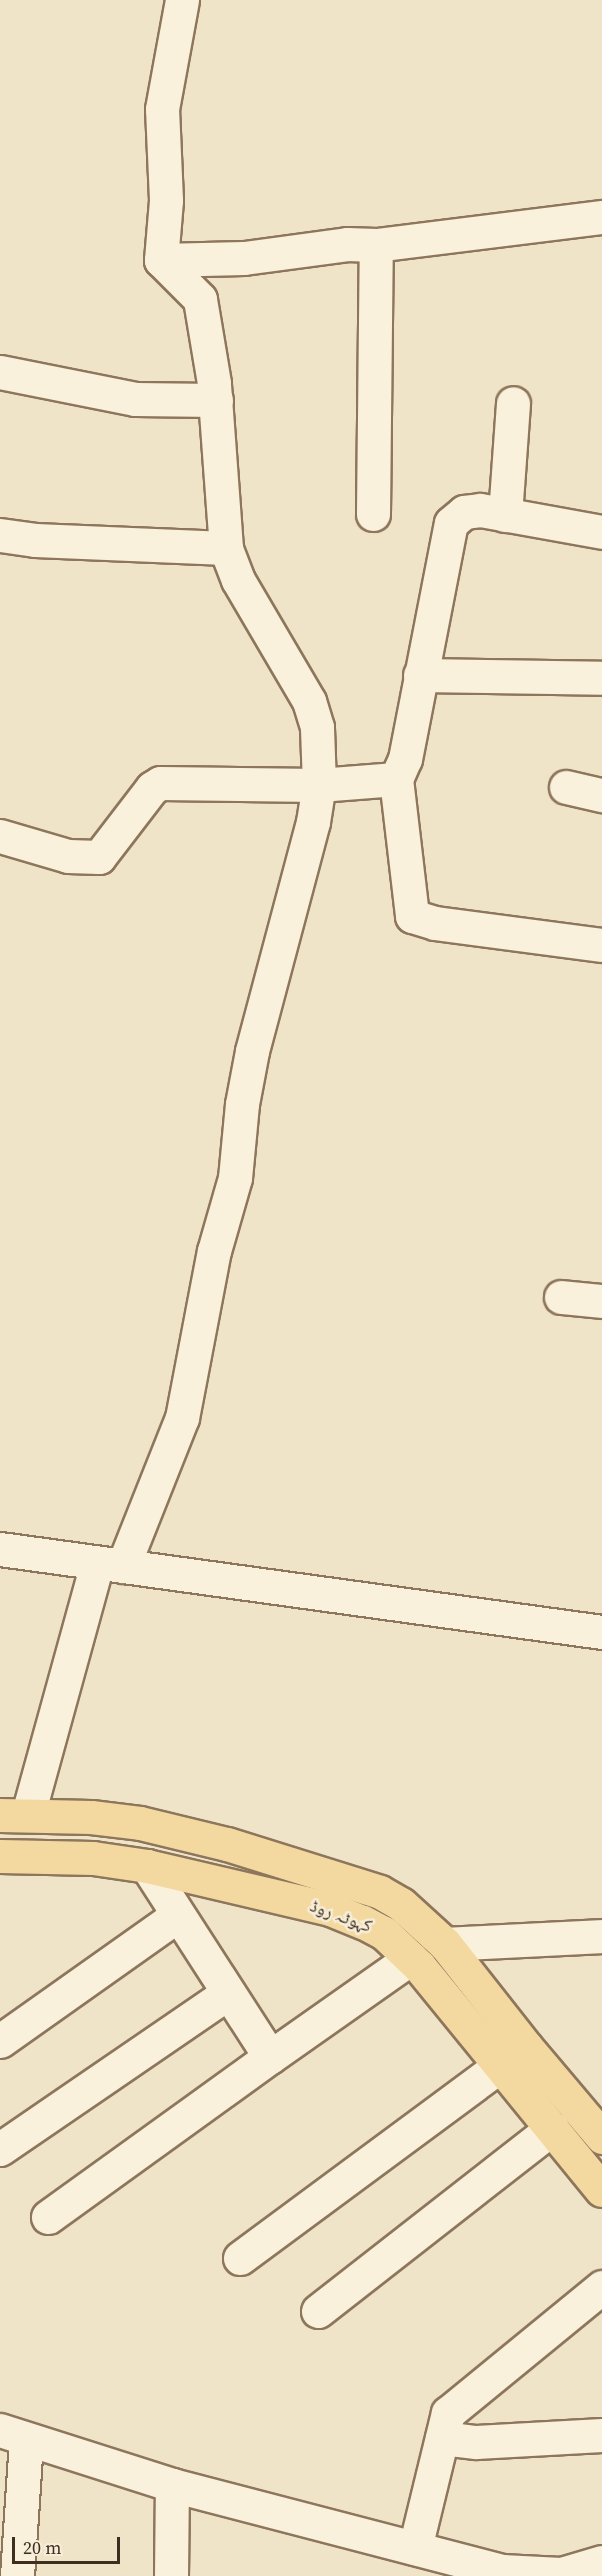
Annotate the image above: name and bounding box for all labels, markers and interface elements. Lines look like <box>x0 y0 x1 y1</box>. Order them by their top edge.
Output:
street label: کہوٹہ روڈ <box>307 1895 375 1937</box>
scale bar <box>15 2525 123 2563</box>
text: 20 m <box>23 2535 61 2560</box>

